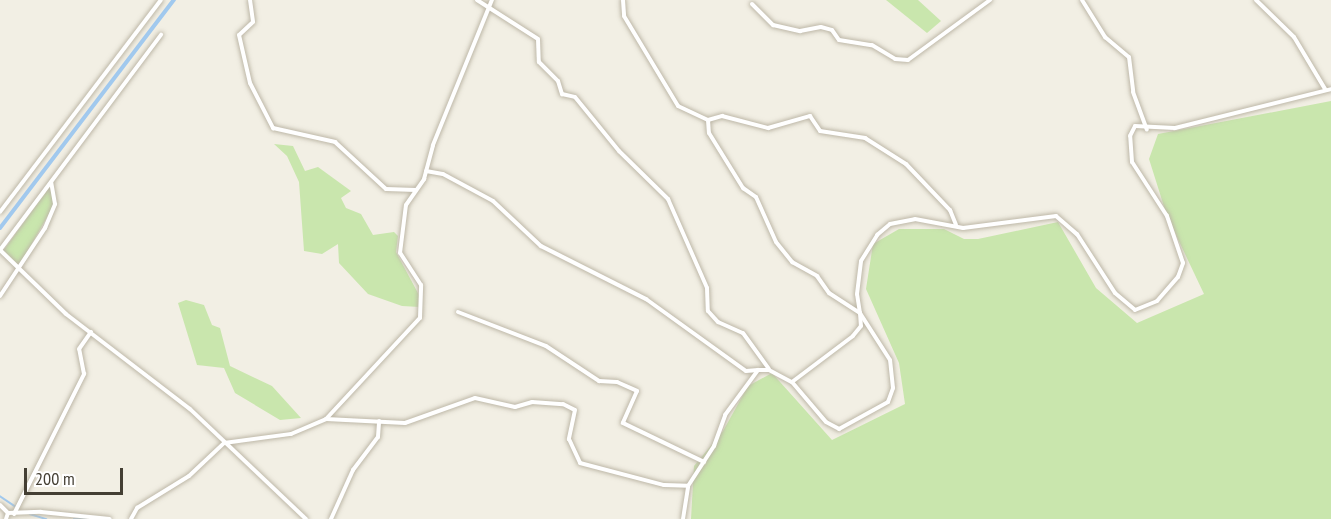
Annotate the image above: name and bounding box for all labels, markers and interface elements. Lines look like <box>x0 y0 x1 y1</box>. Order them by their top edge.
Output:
scale bar <box>27 456 126 494</box>
text: 200 m <box>35 467 75 490</box>

